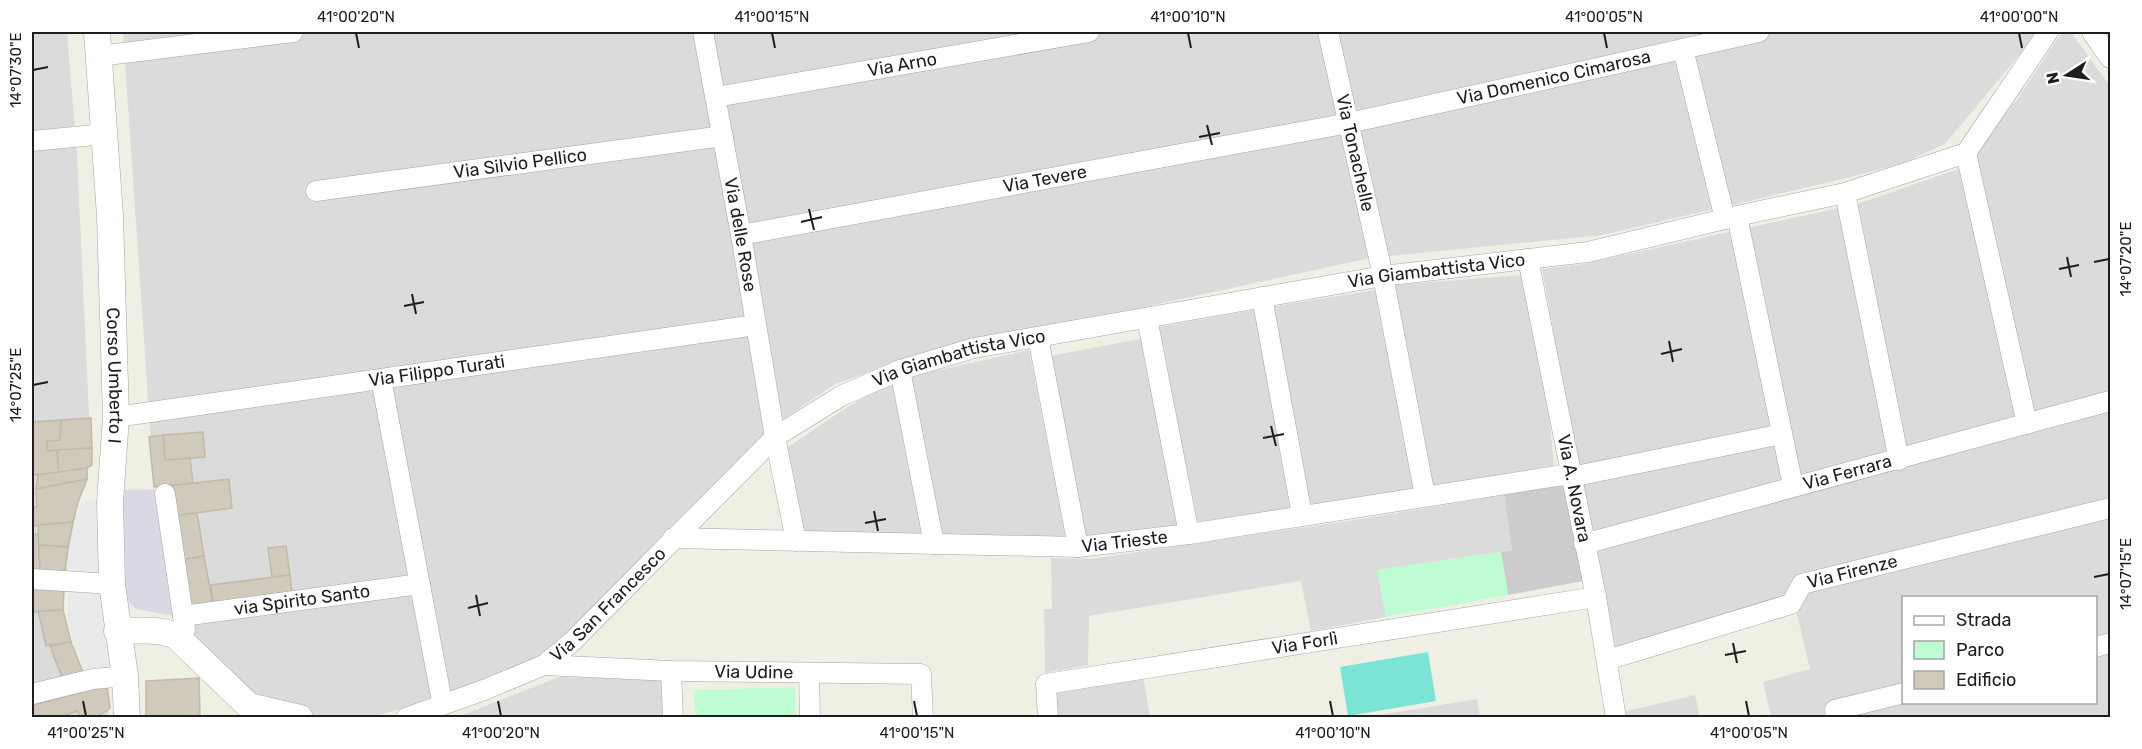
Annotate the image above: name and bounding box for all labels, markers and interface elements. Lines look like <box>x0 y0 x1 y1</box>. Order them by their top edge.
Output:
text: 41°00'20"N <box>317 8 395 26</box>
text: 41°00'15"N <box>735 8 809 26</box>
text: 41°00'10"N <box>1150 8 1226 26</box>
text: 41°00'05"N <box>1565 8 1643 26</box>
text: 41°00'00"N <box>1980 8 2058 26</box>
text: 14°07'30"E <box>7 32 25 108</box>
street label: Via Domenico Cimarosa <box>1455 45 1653 110</box>
north arrow <box>2037 45 2097 105</box>
street label: Via Arno <box>866 48 939 81</box>
text: N <box>2042 70 2063 86</box>
street label: Via Tonachelle <box>1331 92 1379 214</box>
street label: Via Silvio Pellico <box>452 144 588 183</box>
street label: Via Tevere <box>1001 161 1089 198</box>
street label: Via delle Rose <box>719 176 761 293</box>
text: 14°07'20"E <box>2117 221 2135 297</box>
street label: Via Giambattista Vico <box>1346 248 1526 293</box>
street label: Corso Umberto I <box>102 307 127 444</box>
street label: Via Giambattista Vico <box>869 325 1047 392</box>
text: 14°07'25"E <box>7 348 25 422</box>
street label: Via Filippo Turati <box>367 350 506 392</box>
street label: Via A. Novara <box>1553 432 1596 544</box>
street label: Via Ferrara <box>1801 450 1894 495</box>
street label: Via Trieste <box>1080 526 1169 558</box>
text: 14°07'15"E <box>2117 538 2135 610</box>
street label: Via San Francesco <box>546 543 671 667</box>
street label: Via Firenze <box>1805 550 1900 593</box>
street label: via Spirito Santo <box>232 580 371 620</box>
legend <box>1902 596 2097 704</box>
text: Strada <box>1956 609 2012 631</box>
street label: Via Forlì <box>1270 627 1339 659</box>
text: Parco <box>1956 639 2004 661</box>
street label: Via Udine <box>714 661 794 683</box>
text: Edificio <box>1956 669 2016 691</box>
text: 41°00'25"N <box>47 724 125 742</box>
text: 41°00'20"N <box>462 724 540 742</box>
text: 41°00'15"N <box>880 724 954 742</box>
text: 41°00'10"N <box>1295 724 1371 742</box>
text: 41°00'05"N <box>1710 724 1788 742</box>

